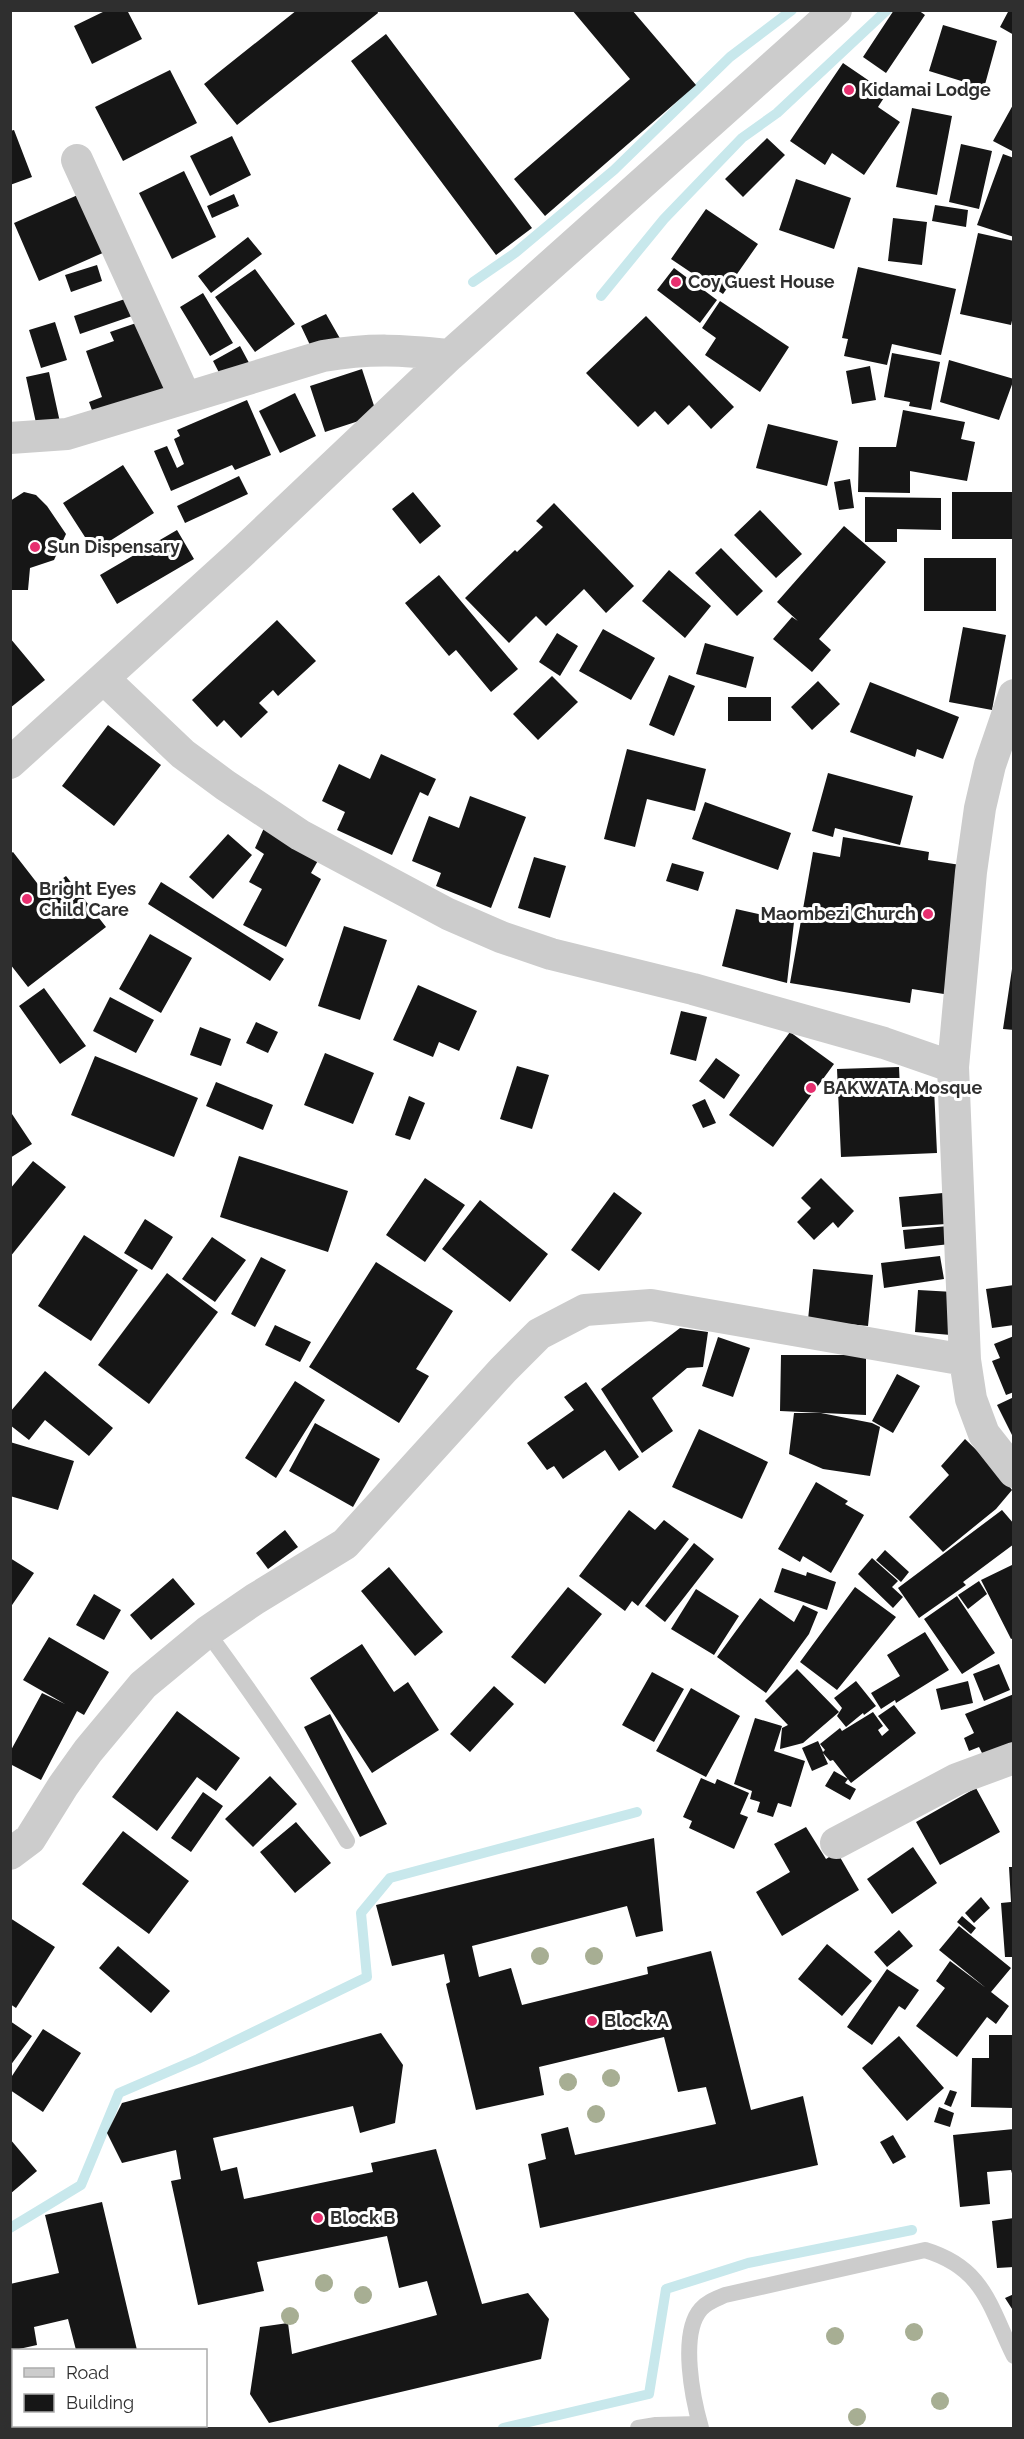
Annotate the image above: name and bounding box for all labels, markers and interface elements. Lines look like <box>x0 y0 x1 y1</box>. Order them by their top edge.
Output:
place label: Kidamai Lodge <box>861 79 991 100</box>
marker: Kidamai Lodge <box>842 83 856 97</box>
place label: Coy Guest House <box>688 271 835 292</box>
marker: Coy Guest House <box>669 275 683 289</box>
place label: Sun Dispensary <box>47 536 180 557</box>
marker: Sun Dispensary <box>28 540 42 554</box>
place label: Bright Eyes Child Care <box>39 878 136 920</box>
marker: Bright Eyes Child Care <box>20 892 34 906</box>
place label: Maombezi Church <box>760 903 916 924</box>
marker: Maombezi Church <box>921 907 935 921</box>
place label: BAKWATA Mosque <box>823 1077 982 1098</box>
marker: BAKWATA Mosque <box>804 1081 818 1095</box>
place label: Block A <box>604 2010 670 2031</box>
marker: Block A <box>585 2014 599 2028</box>
place label: Block B <box>330 2207 396 2228</box>
marker: Block B <box>311 2211 325 2225</box>
legend <box>12 2349 207 2427</box>
text: Road <box>66 2362 109 2383</box>
text: Building <box>66 2392 134 2413</box>

